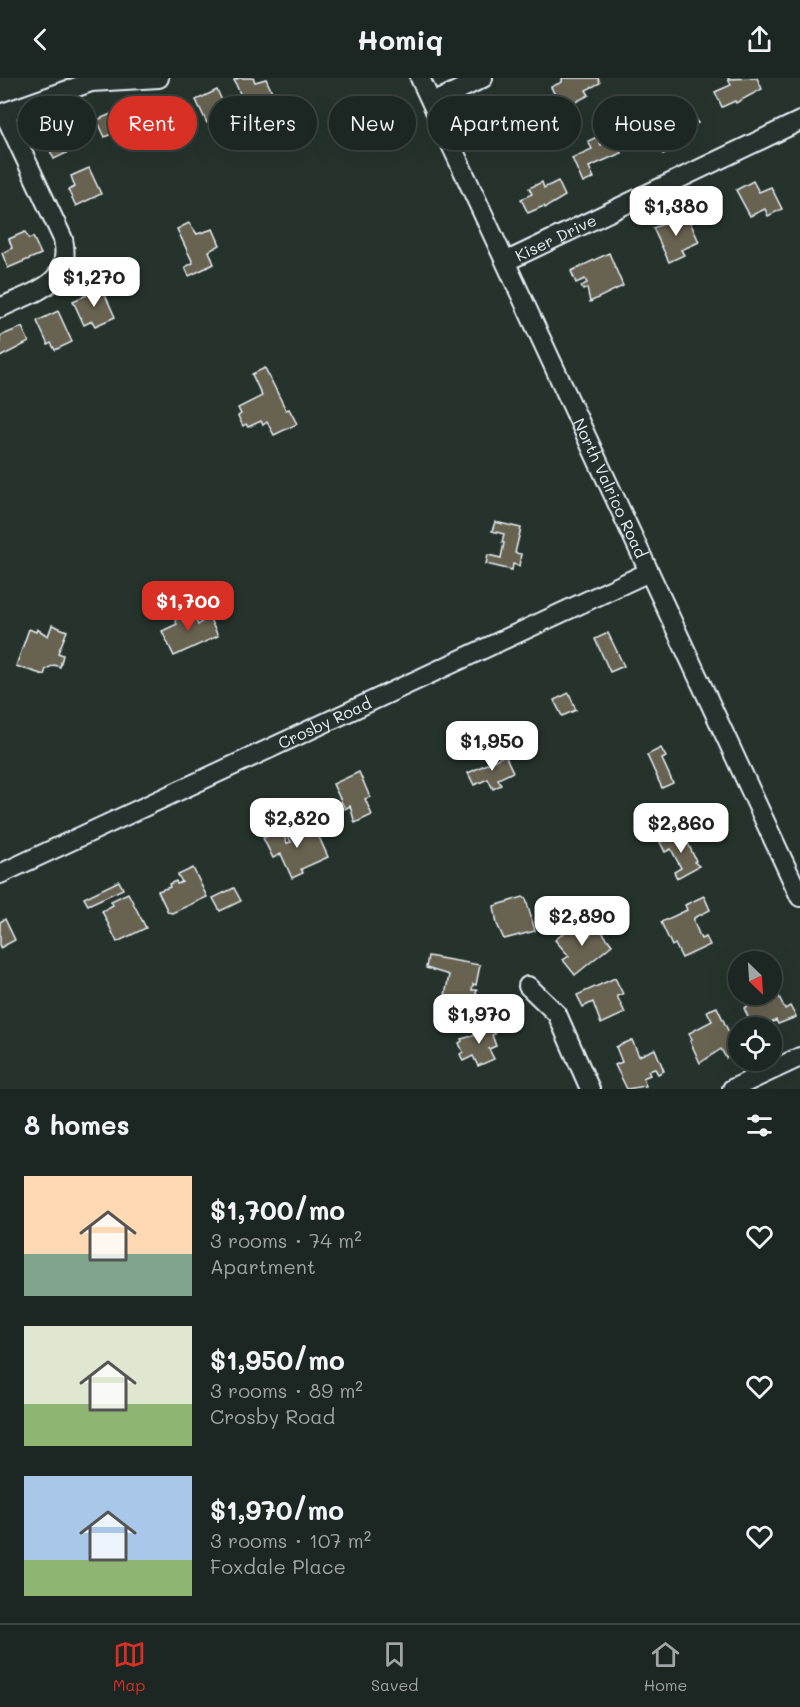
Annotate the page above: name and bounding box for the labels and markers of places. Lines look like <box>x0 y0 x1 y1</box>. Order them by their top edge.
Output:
pin: $1,380 <box>627 186 725 237</box>
pin: $1,270 <box>45 257 143 308</box>
pin: $1,700 <box>139 581 237 632</box>
pin: $1,950 <box>443 721 541 772</box>
pin: $2,820 <box>248 798 346 849</box>
pin: $2,860 <box>632 803 730 854</box>
pin: $2,890 <box>533 896 631 947</box>
pin: $1,970 <box>430 994 528 1045</box>

